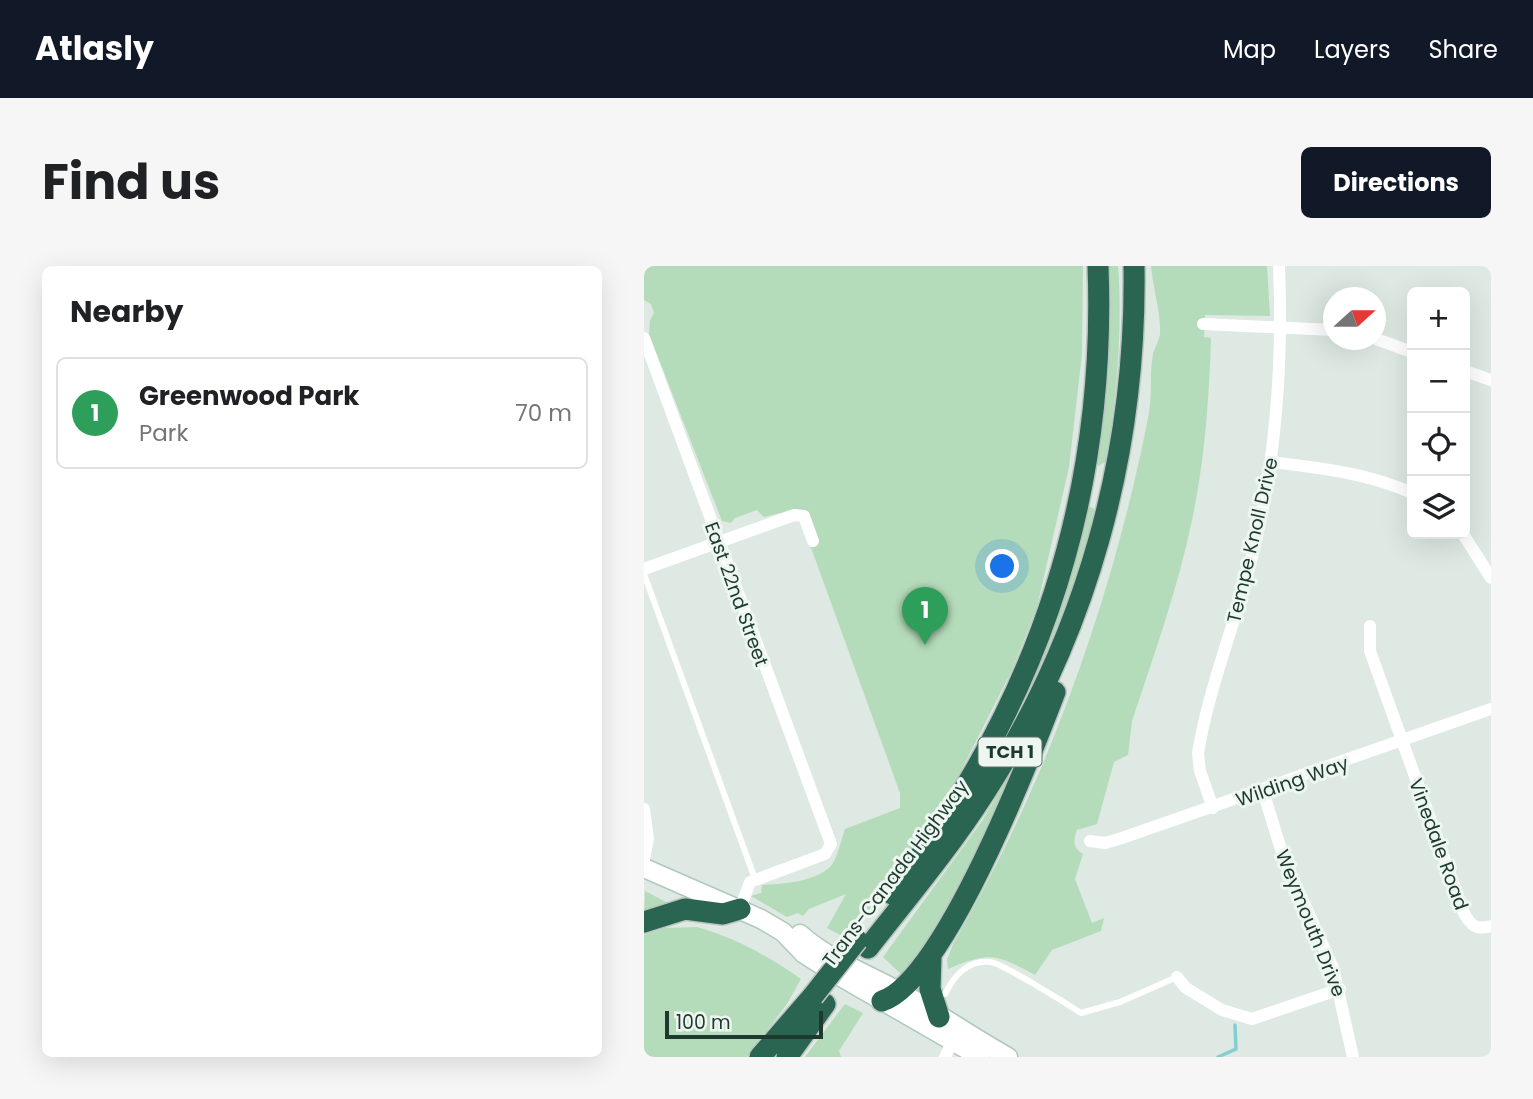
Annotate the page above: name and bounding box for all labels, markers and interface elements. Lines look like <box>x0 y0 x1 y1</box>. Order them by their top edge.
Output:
text: Atlasly <box>35 25 154 72</box>
text: Map <box>1223 33 1276 66</box>
text: Layers <box>1314 33 1390 66</box>
text: Share <box>1428 33 1498 66</box>
button: Directions <box>1301 147 1491 218</box>
text: Find us <box>42 148 220 216</box>
north arrow <box>1323 287 1386 350</box>
map controls <box>1407 287 1470 539</box>
button: + <box>1407 287 1470 350</box>
text: Nearby <box>70 290 184 333</box>
button: − <box>1407 350 1470 413</box>
text: Greenwood Park <box>139 378 359 414</box>
text: 1 <box>91 397 99 429</box>
text: 70 m <box>515 397 572 429</box>
button: locate <box>1407 413 1470 476</box>
text: Park <box>139 417 188 449</box>
street label: Tempe Knoll Drive <box>1220 455 1285 626</box>
button: layers <box>1407 476 1470 539</box>
street label: East 22nd Street <box>698 518 775 670</box>
your location <box>985 549 1019 583</box>
pin: 1 <box>902 587 948 645</box>
road number: TCH 1 <box>978 738 1042 766</box>
street label: Wilding Way <box>1232 749 1352 813</box>
street label: Trans-Canada Highway <box>816 774 975 972</box>
street label: Vinedale Road <box>1402 775 1475 914</box>
street label: Weymouth Drive <box>1269 845 1352 1001</box>
scale bar <box>665 1008 822 1040</box>
text: 100 m <box>676 1009 731 1036</box>

